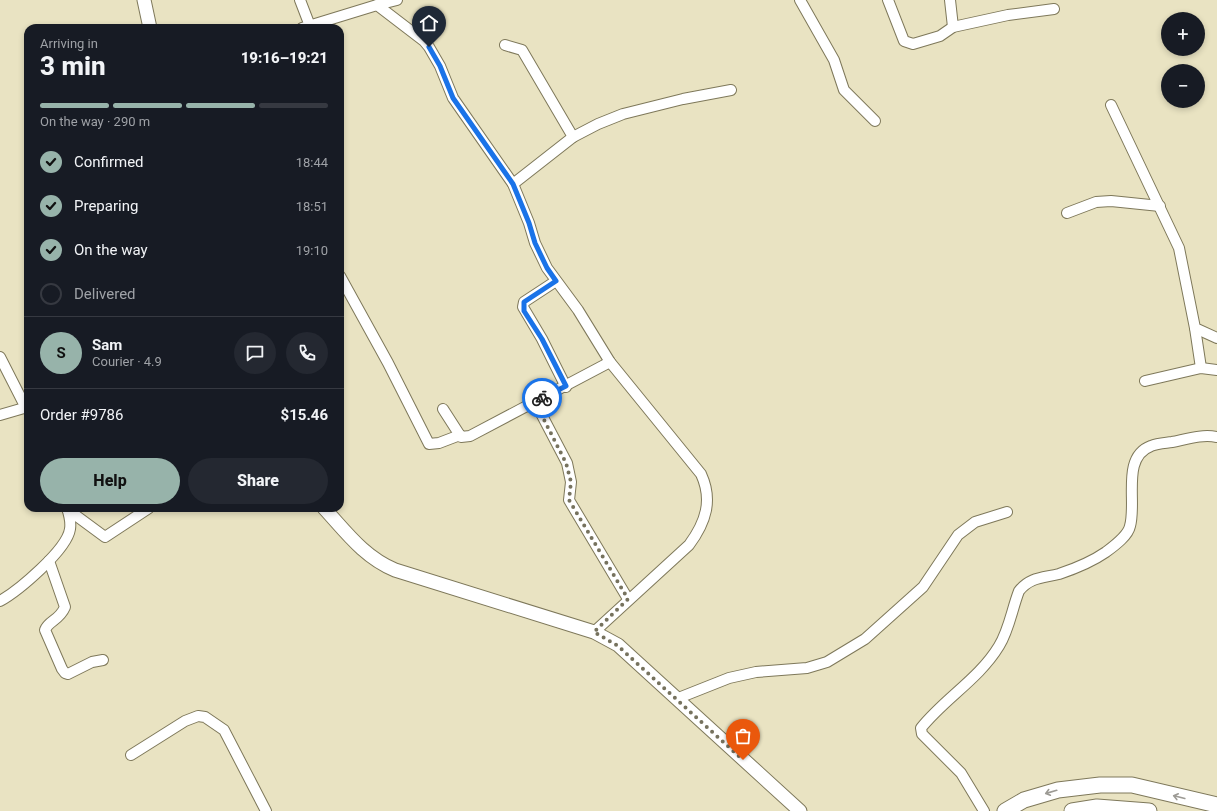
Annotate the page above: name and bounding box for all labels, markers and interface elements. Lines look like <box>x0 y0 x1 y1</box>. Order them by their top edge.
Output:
pin <box>412 6 446 47</box>
icon: home <box>418 12 440 34</box>
map controls <box>1161 12 1205 108</box>
button: + <box>1161 12 1205 56</box>
text: Arriving in <box>40 36 98 51</box>
text: 19:16–19:21 <box>241 49 328 67</box>
text: 3 min <box>40 51 106 81</box>
button: − <box>1161 64 1205 108</box>
text: On the way · 290 m <box>40 114 150 129</box>
icon: check <box>40 151 62 173</box>
text: Confirmed <box>74 153 144 171</box>
text: 18:44 <box>296 155 328 170</box>
icon: check <box>40 195 62 217</box>
text: Preparing <box>74 197 138 215</box>
text: 18:51 <box>296 199 328 214</box>
icon: check <box>40 239 62 261</box>
text: On the way <box>74 241 148 259</box>
text: 19:10 <box>296 243 328 258</box>
text: Delivered <box>74 285 136 303</box>
button: chat <box>234 332 276 374</box>
button: phone <box>286 332 328 374</box>
text: Sam <box>92 336 122 354</box>
text: S <box>56 344 66 362</box>
text: Courier · 4.9 <box>92 354 162 369</box>
courier <box>522 378 562 418</box>
icon: bike <box>531 387 553 409</box>
text: Order #9786 <box>40 406 123 424</box>
text: $15.46 <box>281 406 328 424</box>
button: Help <box>40 458 180 504</box>
button: Share <box>188 458 328 504</box>
pin <box>726 719 760 760</box>
icon: bag <box>732 725 754 747</box>
one-way arrow <box>1045 789 1058 796</box>
one-way arrow <box>1173 792 1186 800</box>

